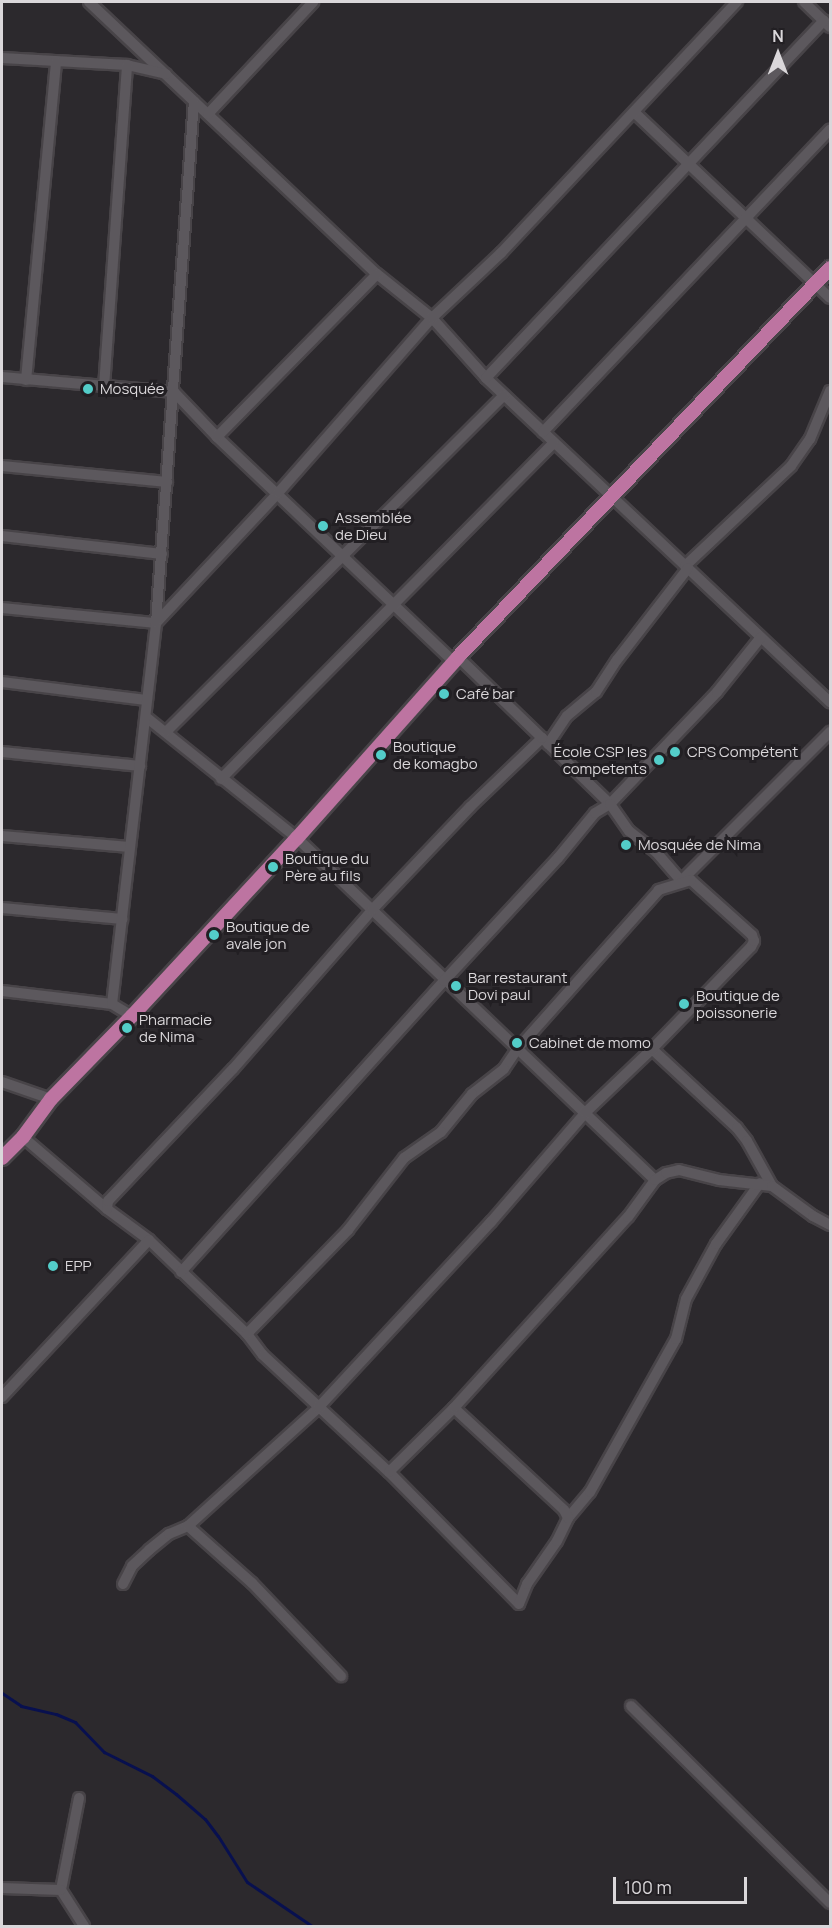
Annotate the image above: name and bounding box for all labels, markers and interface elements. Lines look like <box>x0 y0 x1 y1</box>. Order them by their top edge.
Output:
north arrow <box>748 24 808 84</box>
text: N <box>772 25 784 47</box>
place label: Mosquée <box>100 380 165 398</box>
marker: Mosquée <box>81 382 95 396</box>
place label: Assemblée de Dieu <box>335 508 411 543</box>
marker: Assemblée de Dieu <box>316 519 330 533</box>
place label: Café bar <box>456 685 515 703</box>
marker: Café bar <box>437 687 451 701</box>
place label: Boutique de komagbo <box>393 737 478 772</box>
place label: École CSP les competents <box>554 742 647 777</box>
place label: CPS Compétent <box>687 743 798 761</box>
marker: CPS Compétent <box>668 745 682 759</box>
marker: Boutique de komagbo <box>374 748 388 762</box>
marker: École CSP les competents <box>652 753 666 767</box>
place label: Mosquée de Nima <box>638 836 761 854</box>
marker: Mosquée de Nima <box>619 838 633 852</box>
place label: Boutique du Père au fils <box>285 849 369 884</box>
marker: Boutique du Père au fils <box>266 860 280 874</box>
place label: Boutique de avale jon <box>226 917 310 952</box>
marker: Boutique de avale jon <box>207 928 221 942</box>
place label: Bar restaurant Dovi paul <box>468 968 567 1003</box>
marker: Bar restaurant Dovi paul <box>449 979 463 993</box>
place label: Boutique de poissonerie <box>696 986 780 1021</box>
marker: Boutique de poissonerie <box>677 997 691 1011</box>
place label: Pharmacie de Nima <box>139 1010 212 1045</box>
marker: Pharmacie de Nima <box>120 1021 134 1035</box>
place label: Cabinet de momo <box>529 1034 651 1052</box>
marker: Cabinet de momo <box>510 1036 524 1050</box>
place label: EPP <box>65 1257 92 1275</box>
marker: EPP <box>46 1259 60 1273</box>
scale bar <box>616 1865 750 1903</box>
text: 100 m <box>624 1875 672 1899</box>

